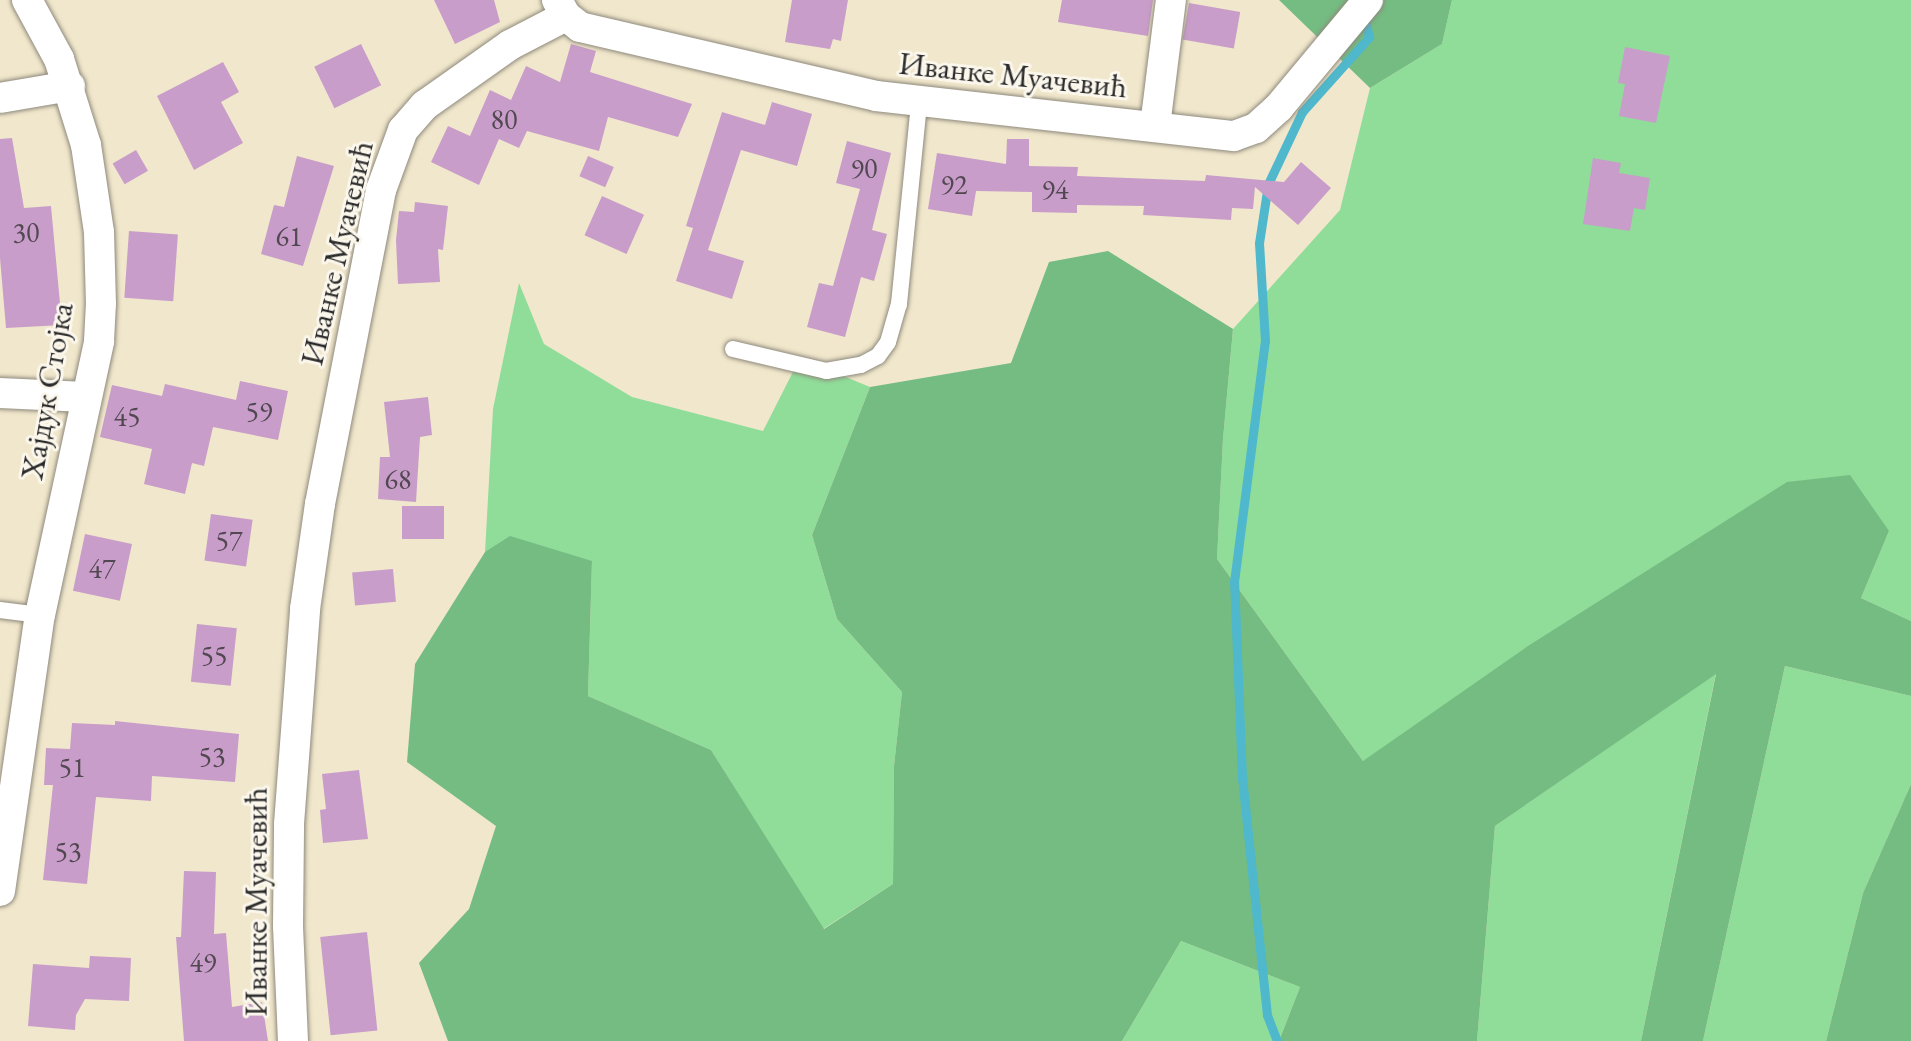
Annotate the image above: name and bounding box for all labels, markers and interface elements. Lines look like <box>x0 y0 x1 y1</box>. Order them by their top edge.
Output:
street label: Иванке Муачевић <box>897 44 1129 106</box>
house number: 80 <box>491 102 517 136</box>
street label: Иванке Муачевић <box>292 137 382 369</box>
house number: 90 <box>851 151 877 185</box>
house number: 92 <box>941 167 967 201</box>
house number: 94 <box>1042 172 1068 206</box>
house number: 30 <box>13 215 39 249</box>
house number: 61 <box>276 219 302 253</box>
street label: Хајдук Стојка <box>13 299 81 483</box>
house number: 59 <box>246 394 272 428</box>
house number: 45 <box>114 399 140 433</box>
house number: 68 <box>385 462 411 496</box>
house number: 57 <box>216 523 242 557</box>
house number: 47 <box>89 551 115 585</box>
house number: 55 <box>201 638 227 672</box>
house number: 53 <box>199 739 225 773</box>
house number: 51 <box>59 750 85 784</box>
street label: Иванке Муачевић <box>237 787 275 1017</box>
house number: 53 <box>55 834 81 868</box>
house number: 49 <box>190 945 216 979</box>

